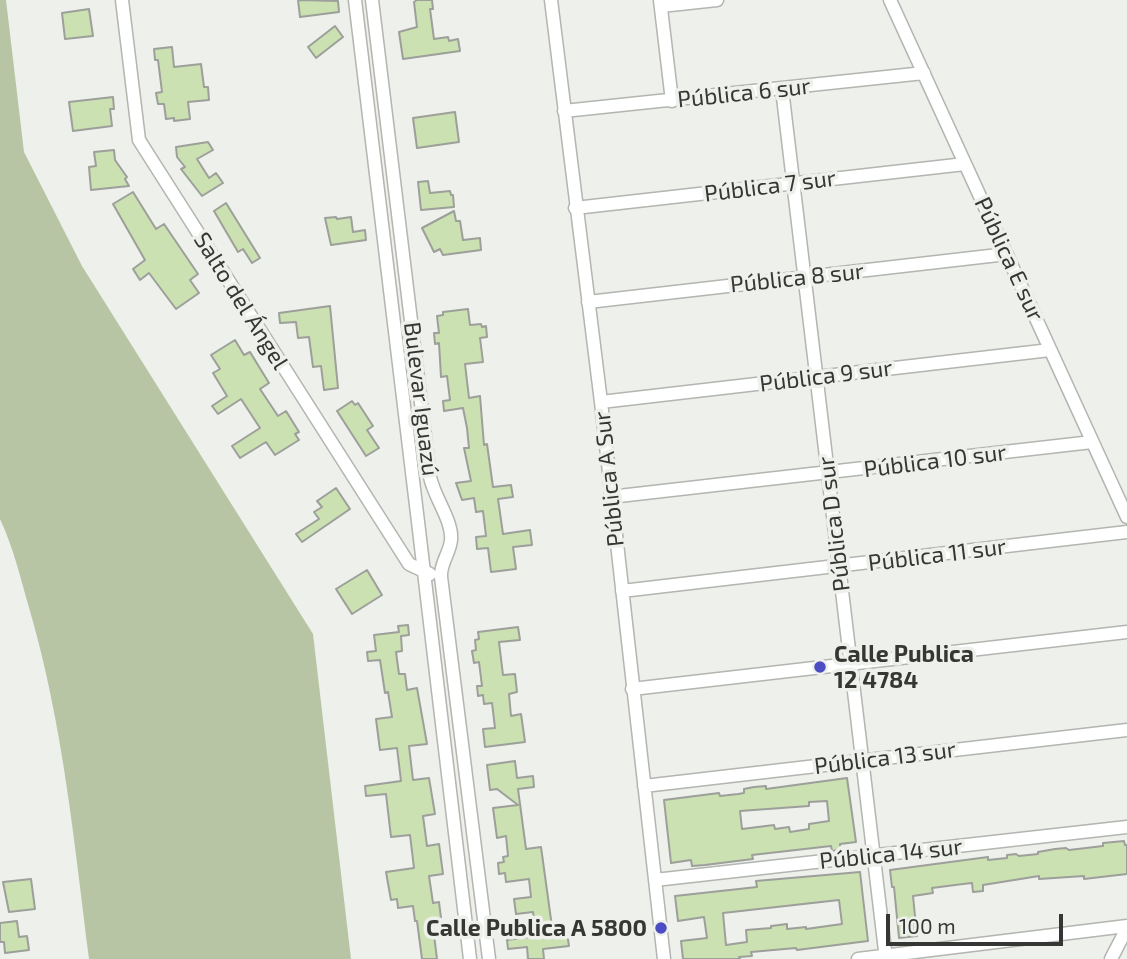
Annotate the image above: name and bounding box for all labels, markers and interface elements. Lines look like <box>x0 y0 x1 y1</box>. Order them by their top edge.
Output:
street label: Pública 6 sur <box>676 72 812 114</box>
street label: Pública 7 sur <box>703 164 837 208</box>
street label: Pública E sur <box>968 193 1050 325</box>
street label: Salto del Ángel <box>188 227 294 375</box>
street label: Pública 8 sur <box>729 257 865 299</box>
street label: Bulevar Iguazú <box>398 320 444 478</box>
street label: Pública 9 sur <box>758 354 894 398</box>
street label: Pública A Sur <box>588 410 630 548</box>
street label: Pública 10 sur <box>862 439 1008 483</box>
street label: Pública D sur <box>812 455 856 593</box>
street label: Pública 11 sur <box>866 533 1008 577</box>
place label: Calle Publica 12 4784 <box>834 640 974 694</box>
marker: Calle Publica 12 4784 <box>812 659 828 675</box>
street label: Pública 13 sur <box>813 736 957 780</box>
street label: Pública 14 sur <box>818 833 964 875</box>
scale bar <box>889 900 1066 944</box>
text: 100 m <box>899 913 956 938</box>
place label: Calle Publica A 5800 <box>426 914 647 942</box>
marker: Calle Publica A 5800 <box>653 920 669 936</box>

